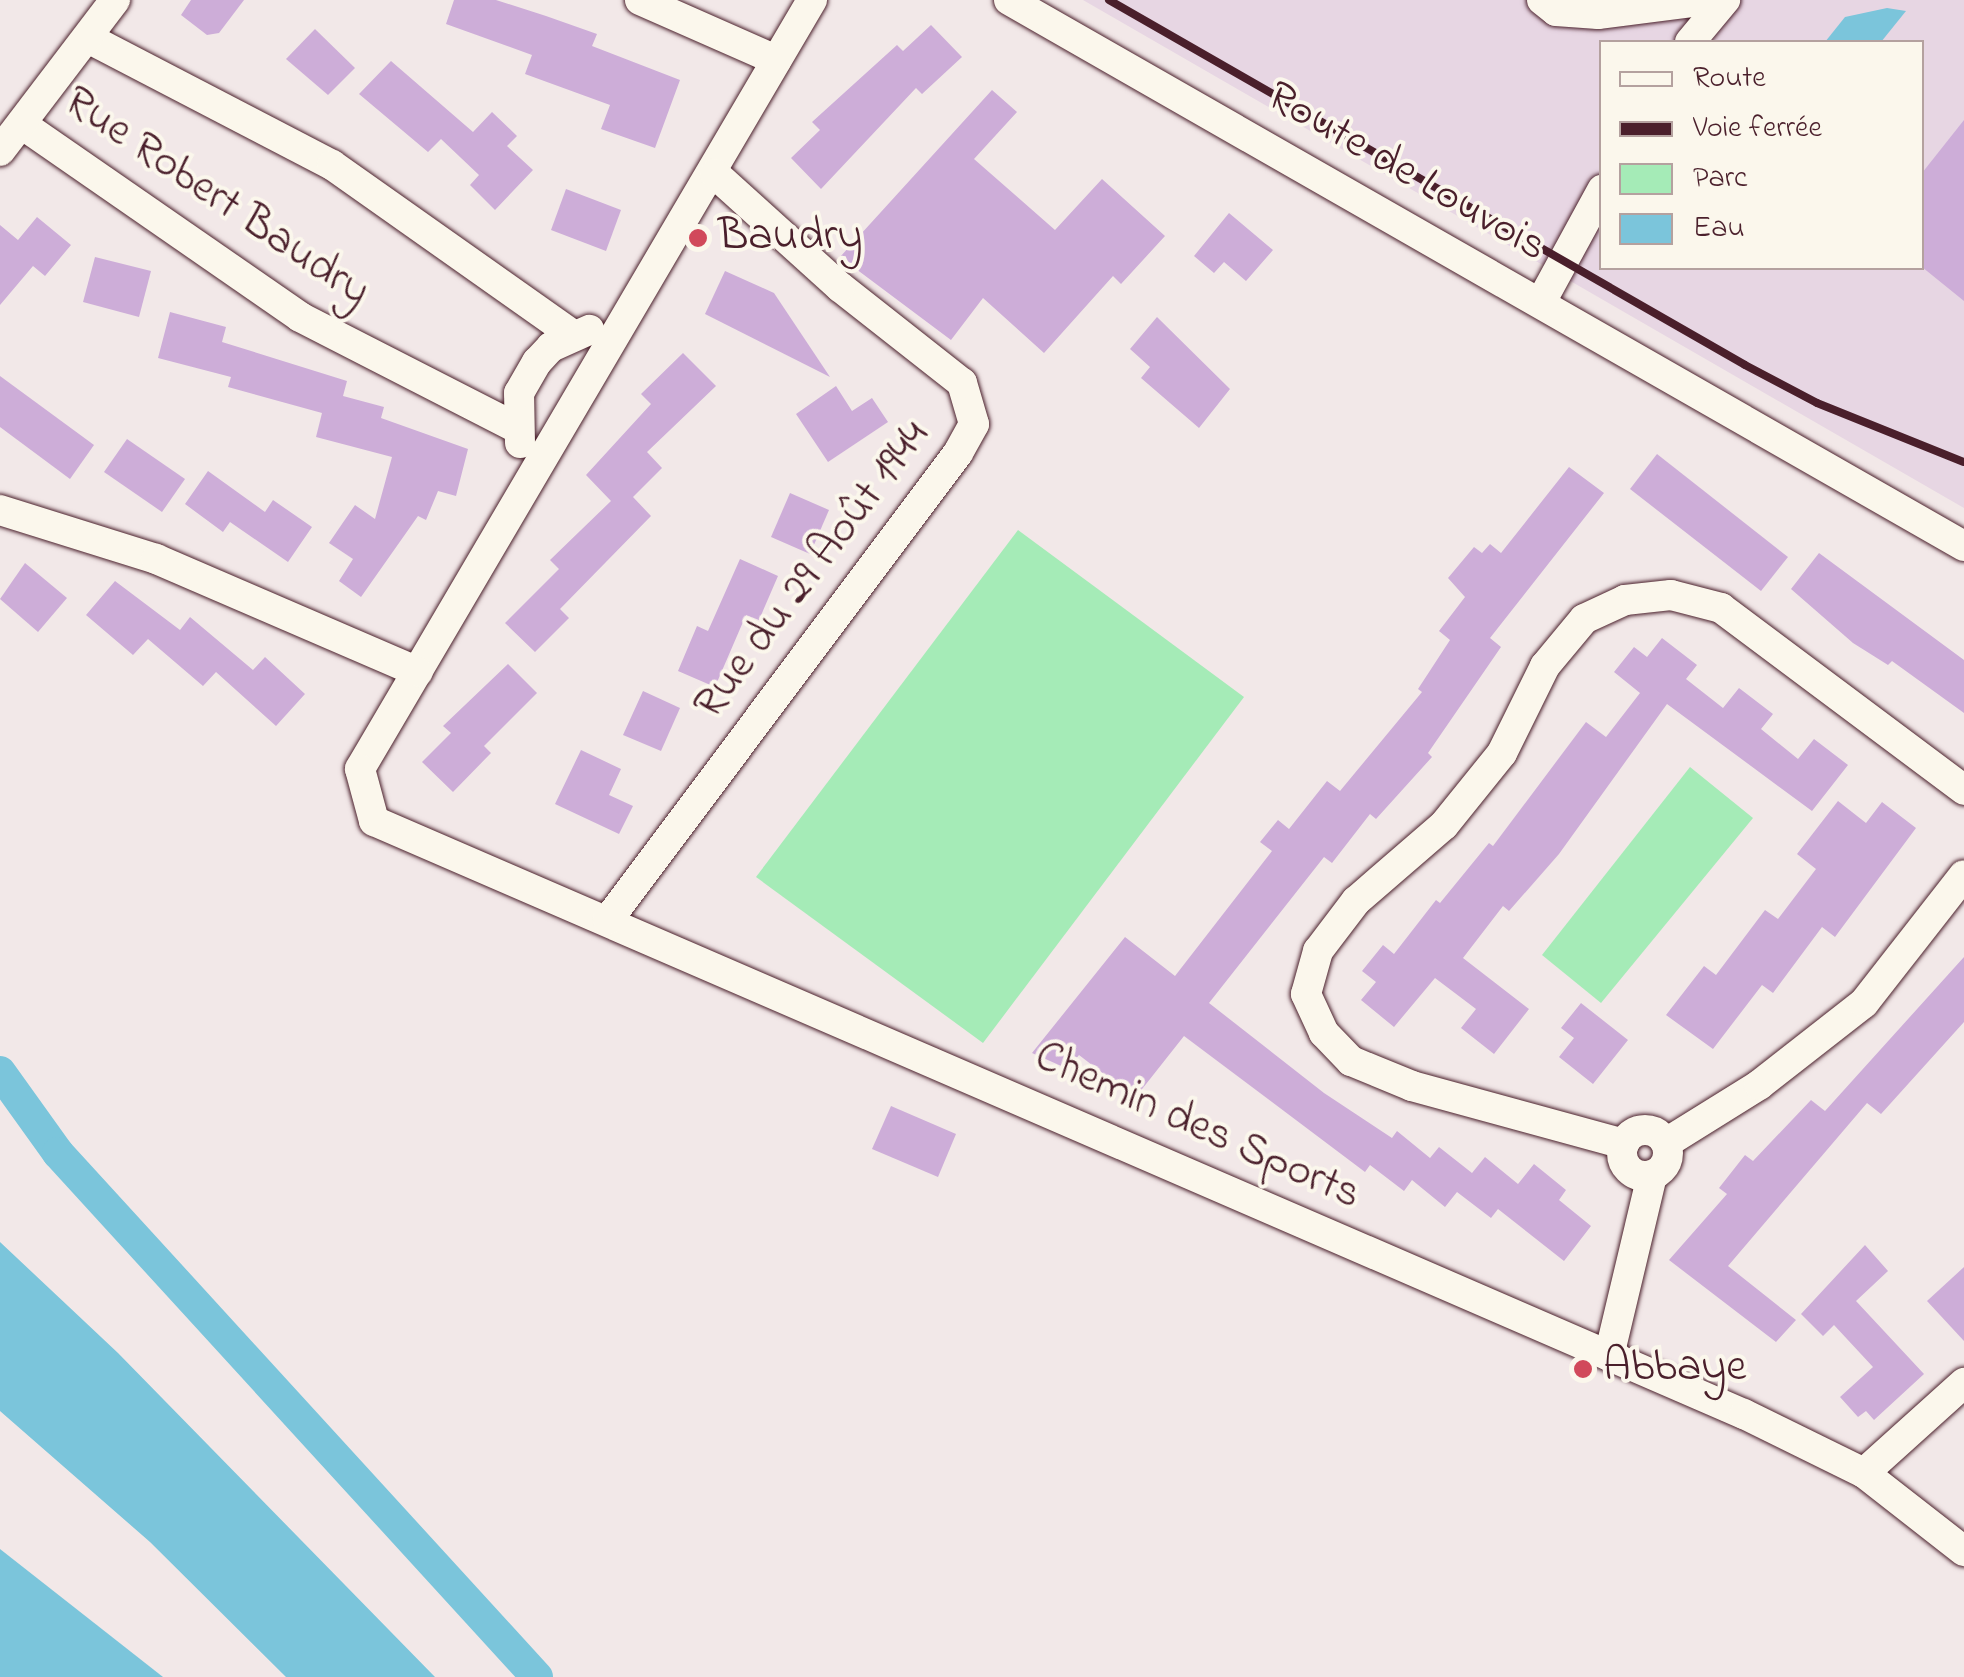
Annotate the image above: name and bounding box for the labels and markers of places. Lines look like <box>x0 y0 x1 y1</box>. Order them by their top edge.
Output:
place label: Baudry <box>718 211 862 265</box>
marker: Baudry <box>687 227 709 249</box>
place label: Abbaye <box>1603 1342 1746 1396</box>
marker: Abbaye <box>1572 1358 1594 1380</box>

